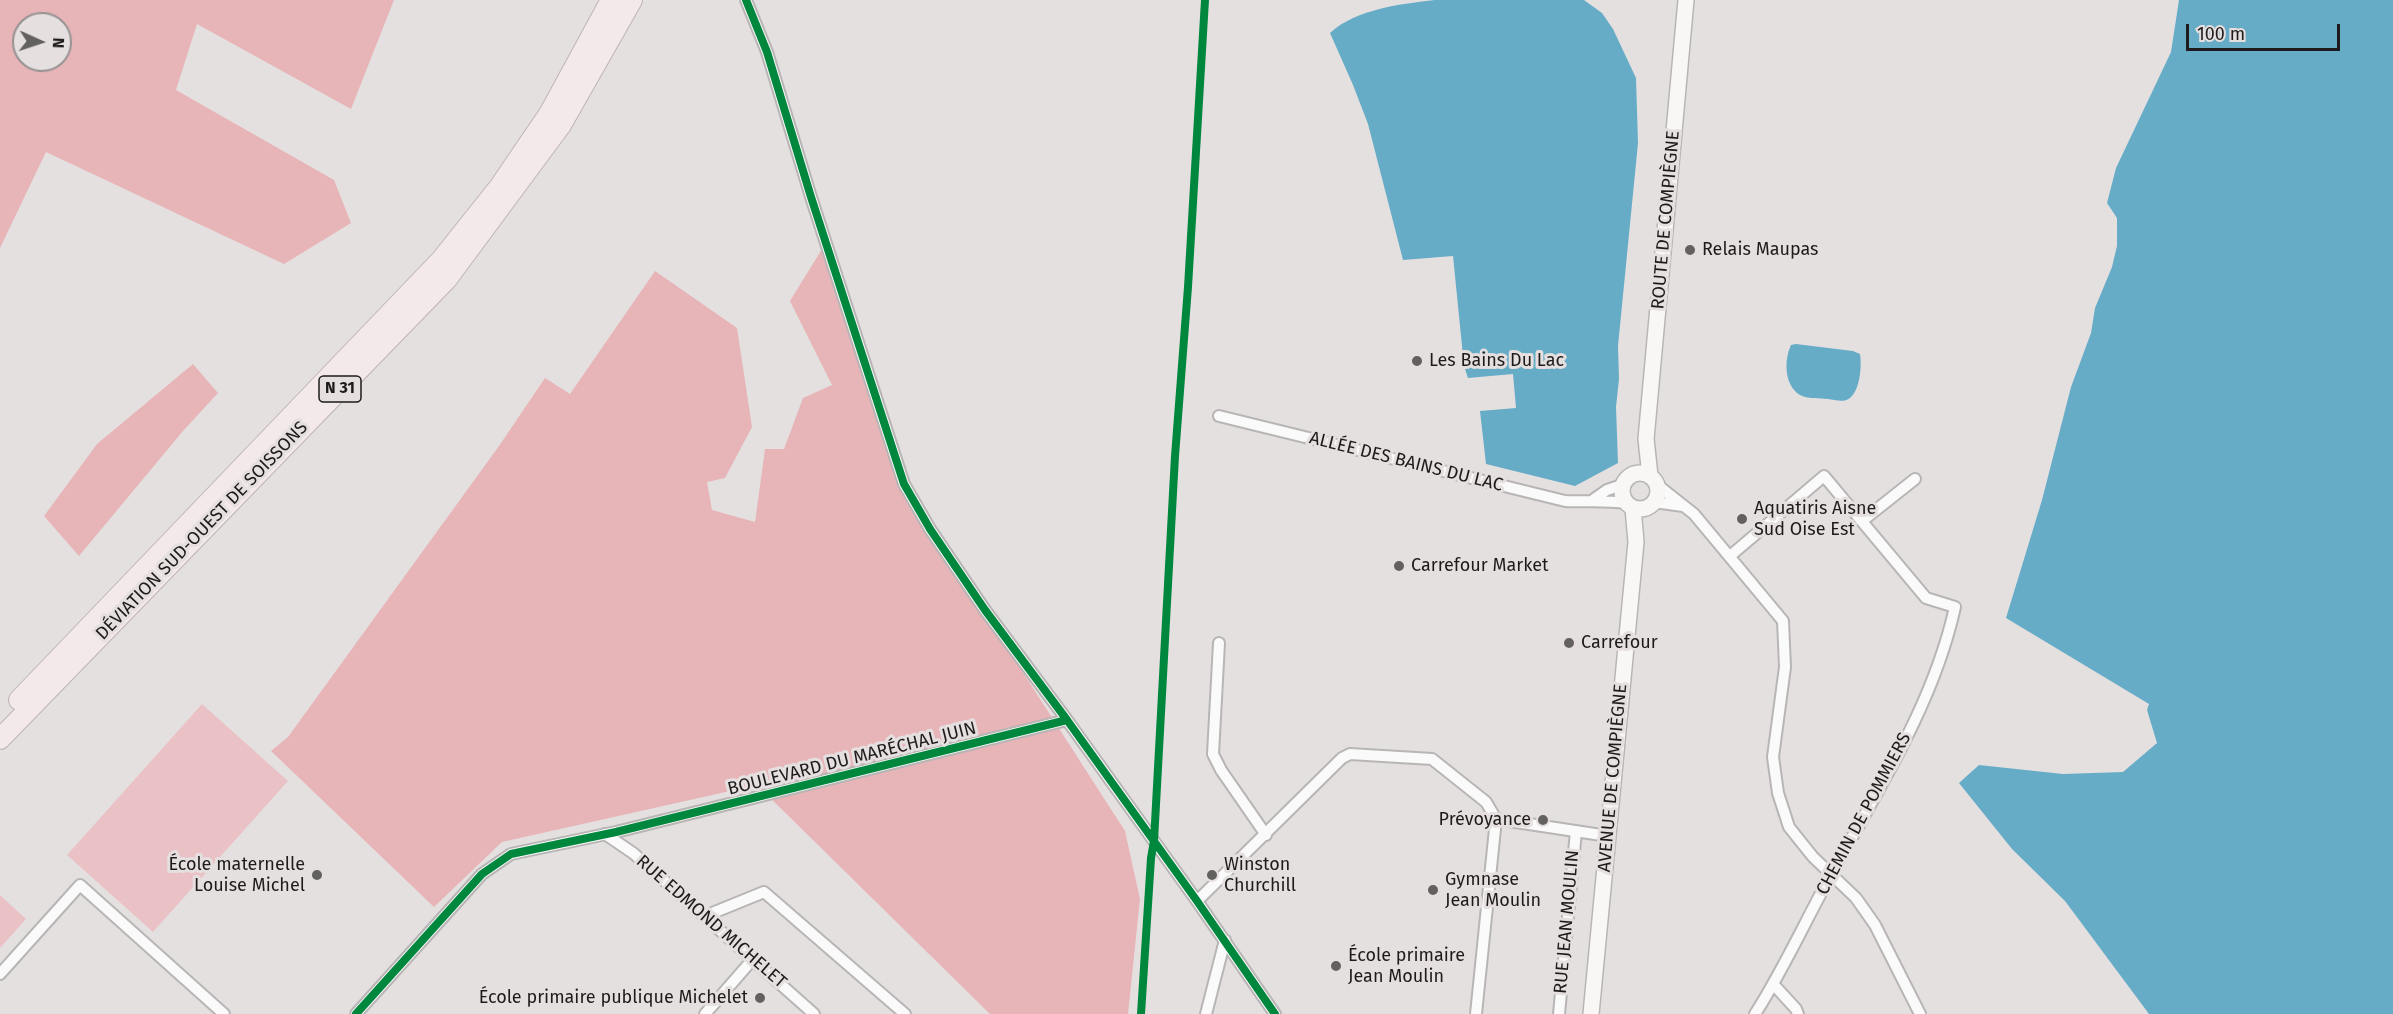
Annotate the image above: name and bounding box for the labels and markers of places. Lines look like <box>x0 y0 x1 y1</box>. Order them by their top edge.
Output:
place label: Relais Maupas <box>1702 239 1818 261</box>
marker: Relais Maupas <box>1683 243 1697 257</box>
place label: Les Bains Du Lac <box>1429 350 1564 372</box>
marker: Les Bains Du Lac <box>1410 354 1424 368</box>
place label: Aquatiris Aisne Sud Oise Est <box>1754 498 1876 540</box>
marker: Aquatiris Aisne Sud Oise Est <box>1735 512 1749 526</box>
place label: Carrefour Market <box>1411 555 1549 577</box>
marker: Carrefour Market <box>1392 559 1406 573</box>
place label: Carrefour <box>1581 632 1658 654</box>
marker: Carrefour <box>1562 636 1576 650</box>
place label: Prévoyance <box>1439 809 1531 831</box>
marker: Prévoyance <box>1536 813 1550 827</box>
place label: École maternelle Louise Michel <box>168 854 305 896</box>
place label: Winston Churchill <box>1224 854 1296 896</box>
marker: École maternelle Louise Michel <box>310 868 324 882</box>
marker: Winston Churchill <box>1205 868 1219 882</box>
place label: Gymnase Jean Moulin <box>1445 869 1541 912</box>
marker: Gymnase Jean Moulin <box>1426 883 1440 897</box>
place label: École primaire Jean Moulin <box>1348 945 1465 988</box>
marker: École primaire Jean Moulin <box>1329 959 1343 973</box>
place label: École primaire publique Michelet <box>479 987 748 1009</box>
marker: École primaire publique Michelet <box>753 991 767 1005</box>

